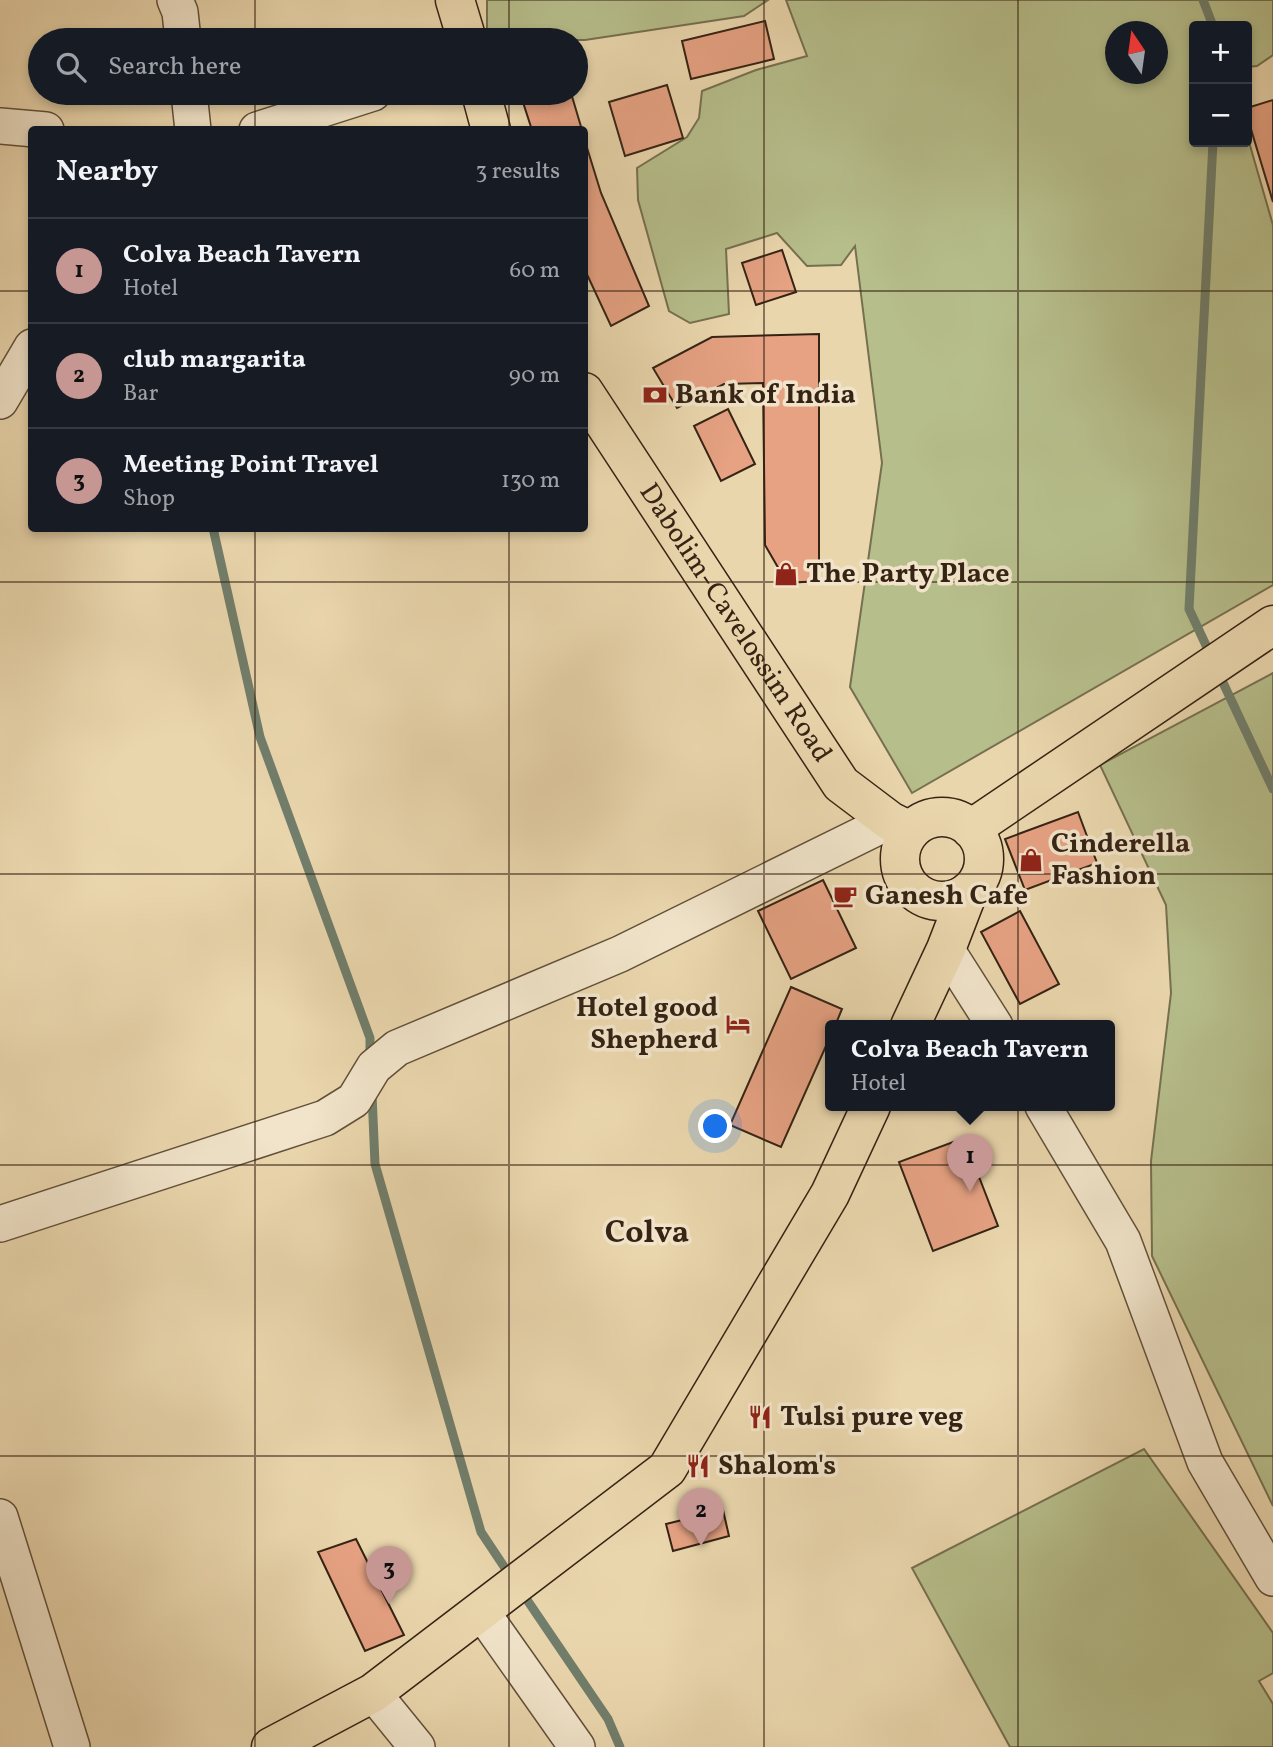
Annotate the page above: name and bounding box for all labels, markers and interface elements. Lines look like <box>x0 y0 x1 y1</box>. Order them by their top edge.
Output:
north arrow <box>1105 21 1168 84</box>
map controls <box>1189 21 1252 147</box>
button: + <box>1189 21 1252 84</box>
search box <box>28 28 588 105</box>
icon: search <box>52 48 90 86</box>
text: Search here <box>108 49 241 85</box>
button: − <box>1189 84 1252 147</box>
text: Nearby <box>56 151 158 193</box>
text: 3 results <box>475 156 560 188</box>
text: Colva Beach Tavern <box>123 237 361 273</box>
text: 1 <box>74 255 84 287</box>
text: 60 m <box>510 255 560 287</box>
text: Hotel <box>123 273 178 305</box>
text: club margarita <box>123 342 306 378</box>
text: 2 <box>73 360 85 392</box>
text: 90 m <box>509 360 560 392</box>
place label: Bank of India <box>675 376 856 415</box>
text: Bar <box>123 378 158 410</box>
bank icon: Bank of India <box>641 381 669 409</box>
text: Meeting Point Travel <box>123 447 379 483</box>
text: 3 <box>73 465 85 497</box>
text: 130 m <box>501 465 560 497</box>
street label: Dabolim-Cavelossim Road <box>629 475 841 770</box>
text: Shop <box>123 483 175 515</box>
place label: The Party Place <box>806 555 1009 594</box>
shop icon: The Party Place <box>772 560 800 588</box>
place label: Cinderella Fashion <box>1051 825 1190 896</box>
shop icon: Cinderella Fashion <box>1017 846 1045 874</box>
place label: Ganesh Cafe <box>865 877 1028 916</box>
cafe icon: Ganesh Cafe <box>831 882 859 910</box>
place label: Hotel good Shepherd <box>576 989 718 1060</box>
hotel icon: Hotel good Shepherd <box>724 1010 752 1038</box>
popup <box>825 1020 1115 1111</box>
text: Colva Beach Tavern <box>851 1032 1089 1068</box>
text: Hotel <box>851 1068 906 1100</box>
your location <box>698 1109 732 1143</box>
pin: 1 <box>947 1134 993 1192</box>
district label: Colva <box>605 1212 689 1256</box>
place label: Tulsi pure veg <box>780 1398 963 1437</box>
restaurant icon: Tulsi pure veg <box>746 1403 774 1431</box>
place label: Shalom's <box>718 1447 836 1486</box>
restaurant icon: Shalom's <box>684 1452 712 1480</box>
pin: 2 <box>678 1488 724 1546</box>
pin: 3 <box>366 1546 412 1604</box>

